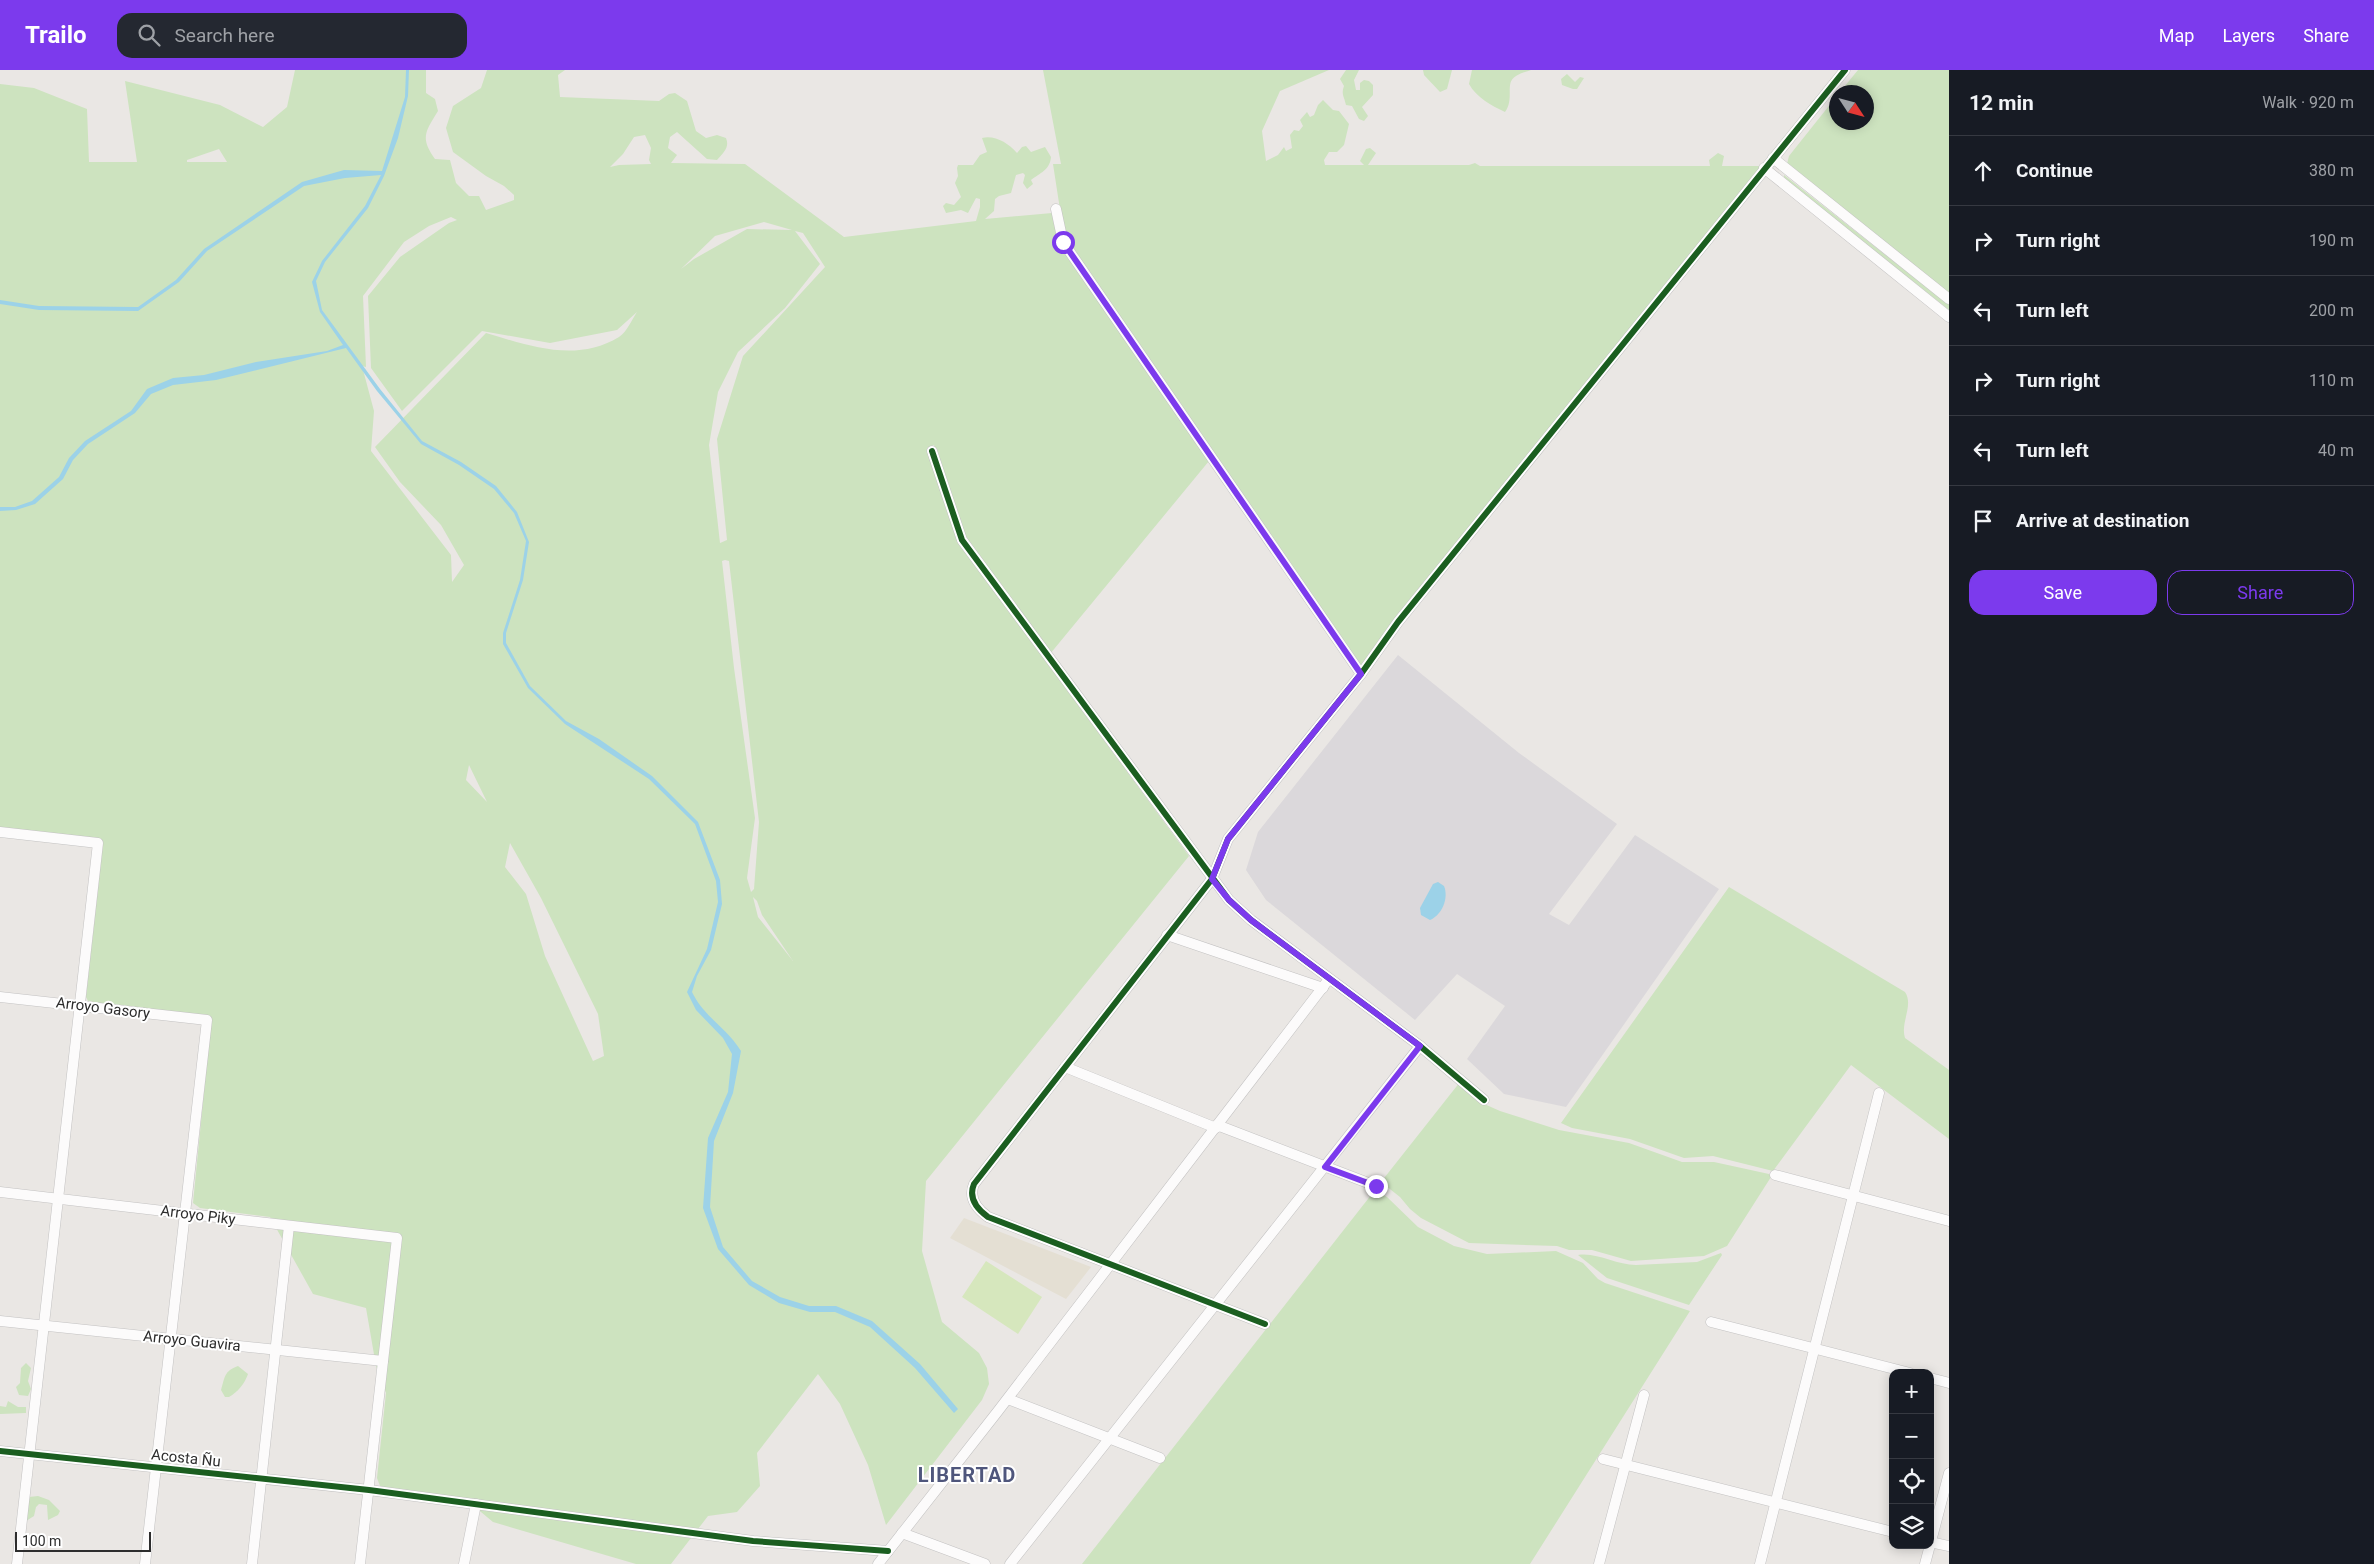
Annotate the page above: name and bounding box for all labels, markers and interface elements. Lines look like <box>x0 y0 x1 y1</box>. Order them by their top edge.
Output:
search box <box>117 13 467 58</box>
text: Trailo <box>25 21 87 49</box>
icon: search <box>135 21 163 49</box>
text: Search here <box>175 24 275 47</box>
text: Map <box>2159 25 2194 46</box>
text: Layers <box>2222 25 2275 46</box>
text: Share <box>2303 25 2349 46</box>
north arrow <box>1829 85 1874 130</box>
text: 12 min <box>1969 91 2034 115</box>
text: Walk · 920 m <box>2262 93 2354 112</box>
icon: ahead <box>1969 157 1997 185</box>
text: Continue <box>2016 159 2093 182</box>
text: 380 m <box>2309 161 2354 180</box>
icon: right <box>1969 227 1997 255</box>
text: Turn right <box>2016 229 2100 252</box>
route start <box>1052 231 1075 254</box>
text: 190 m <box>2309 231 2354 250</box>
icon: left <box>1969 297 1997 325</box>
text: Turn left <box>2016 299 2089 322</box>
text: 200 m <box>2309 301 2354 320</box>
icon: right <box>1969 367 1997 395</box>
text: Turn right <box>2016 369 2100 392</box>
text: 110 m <box>2309 371 2354 390</box>
icon: left <box>1969 437 1997 465</box>
text: Turn left <box>2016 439 2089 462</box>
text: 40 m <box>2318 441 2354 460</box>
icon: arrive <box>1969 507 1997 535</box>
text: Arrive at destination <box>2016 509 2189 532</box>
button: Save <box>1969 570 2157 615</box>
button: Share <box>2167 570 2354 615</box>
street label: Arroyo Gasory <box>55 993 151 1023</box>
route end <box>1365 1175 1388 1198</box>
street label: Arroyo Piky <box>160 1201 236 1229</box>
street label: Arroyo Guavira <box>142 1327 242 1355</box>
map controls <box>1889 1369 1934 1549</box>
button: + <box>1889 1369 1934 1414</box>
button: − <box>1889 1414 1934 1459</box>
street label: Acosta Ñu <box>150 1445 222 1471</box>
button: locate <box>1889 1459 1934 1504</box>
district label: LIBERTAD <box>918 1463 1016 1487</box>
button: layers <box>1889 1504 1934 1549</box>
scale bar <box>15 1529 151 1552</box>
text: 100 m <box>22 1533 61 1549</box>

